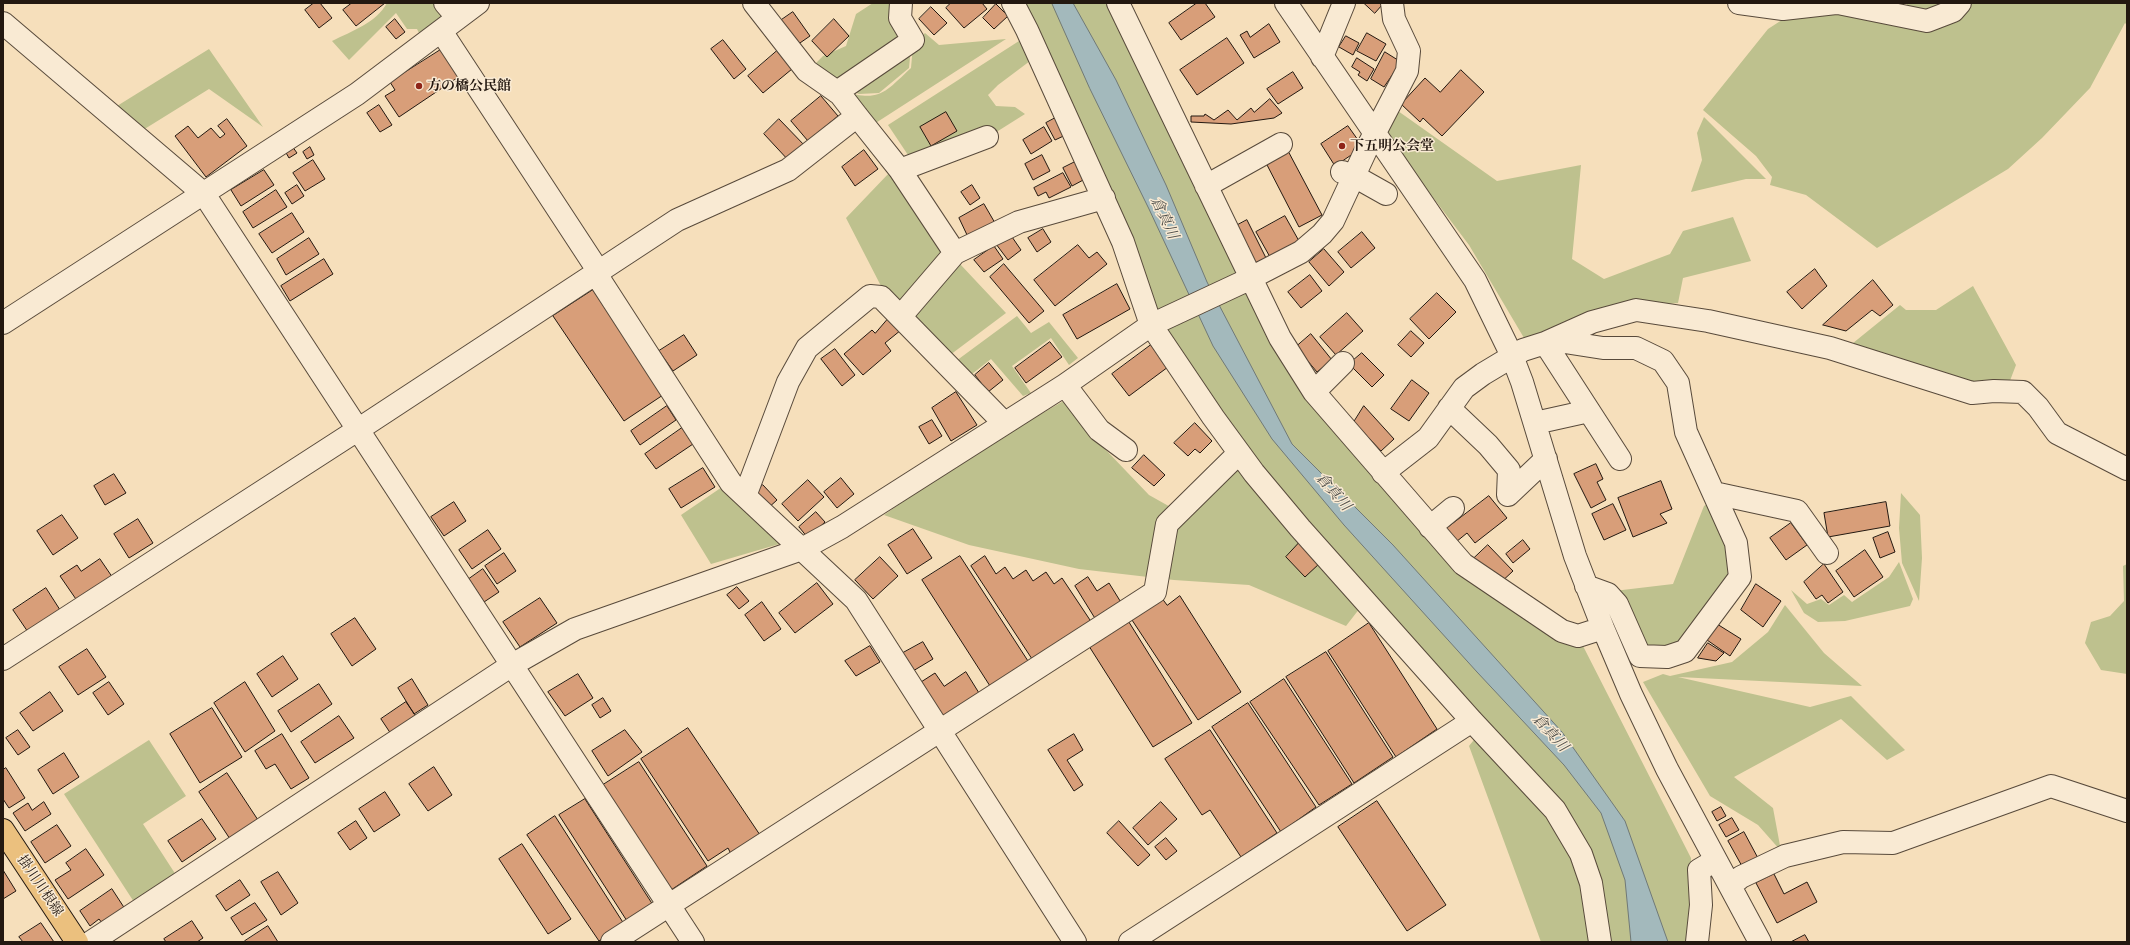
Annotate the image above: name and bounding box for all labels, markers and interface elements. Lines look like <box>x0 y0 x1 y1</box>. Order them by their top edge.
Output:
place label: 方の橋公民館 <box>427 78 511 94</box>
marker: 方の橋公民館 <box>414 81 424 91</box>
place label: 下五明公会堂 <box>1350 138 1434 154</box>
marker: 下五明公会堂 <box>1337 141 1347 151</box>
water label: 倉真川 <box>1146 194 1182 242</box>
water label: 倉真川 <box>1311 469 1355 515</box>
water label: 倉真川 <box>1528 710 1572 756</box>
street label: 掛川川根線 <box>13 852 67 920</box>

